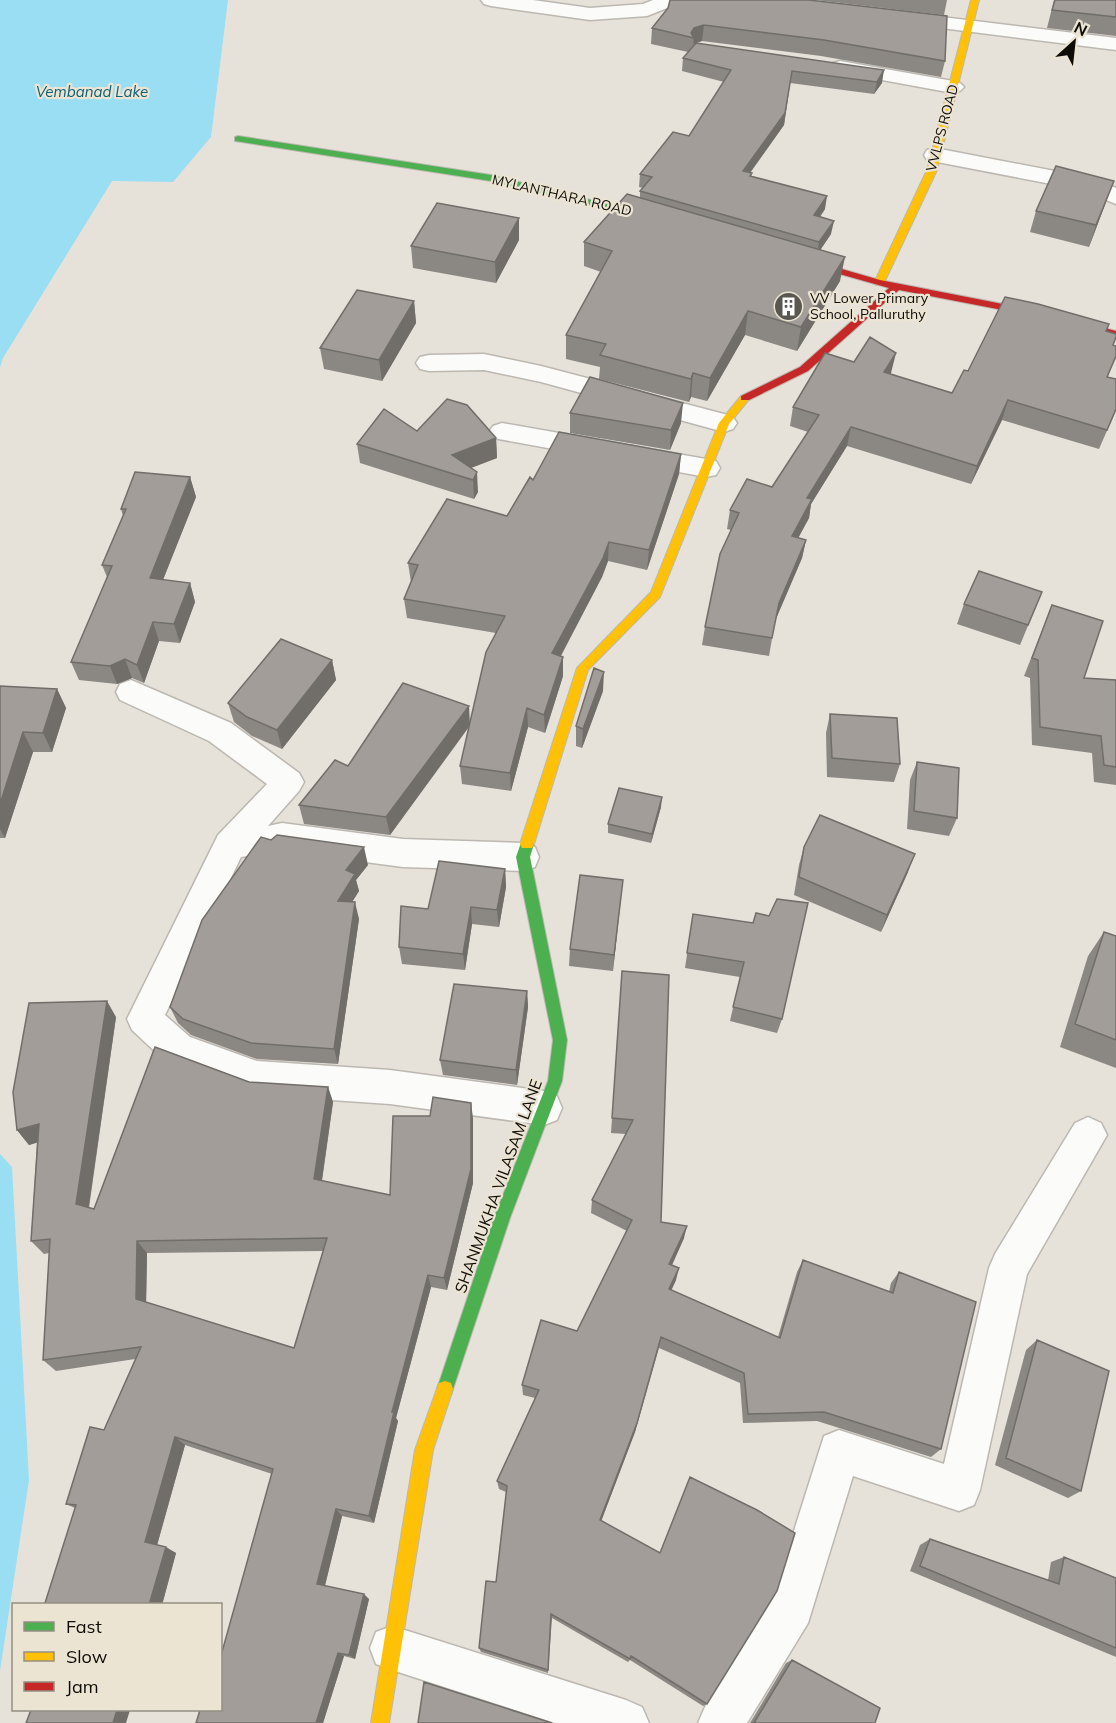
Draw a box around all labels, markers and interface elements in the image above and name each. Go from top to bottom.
north arrow [1044,12,1104,72]
text: N [1071,17,1091,40]
water label: Vembanad Lake [36,82,148,101]
street label: VVLPS ROAD [922,82,962,174]
street label: MYLANTHARA ROAD [490,170,634,220]
place label: VV Lower Primary School, Palluruthy [810,289,929,323]
building icon: VV Lower Primary School, Palluruthy [773,290,805,322]
street label: SHANMUKHA VILASAM LANE [450,1076,546,1296]
legend [12,1603,222,1711]
text: Fast [66,1615,102,1638]
text: Slow [66,1645,108,1668]
text: Jam [66,1675,99,1698]

